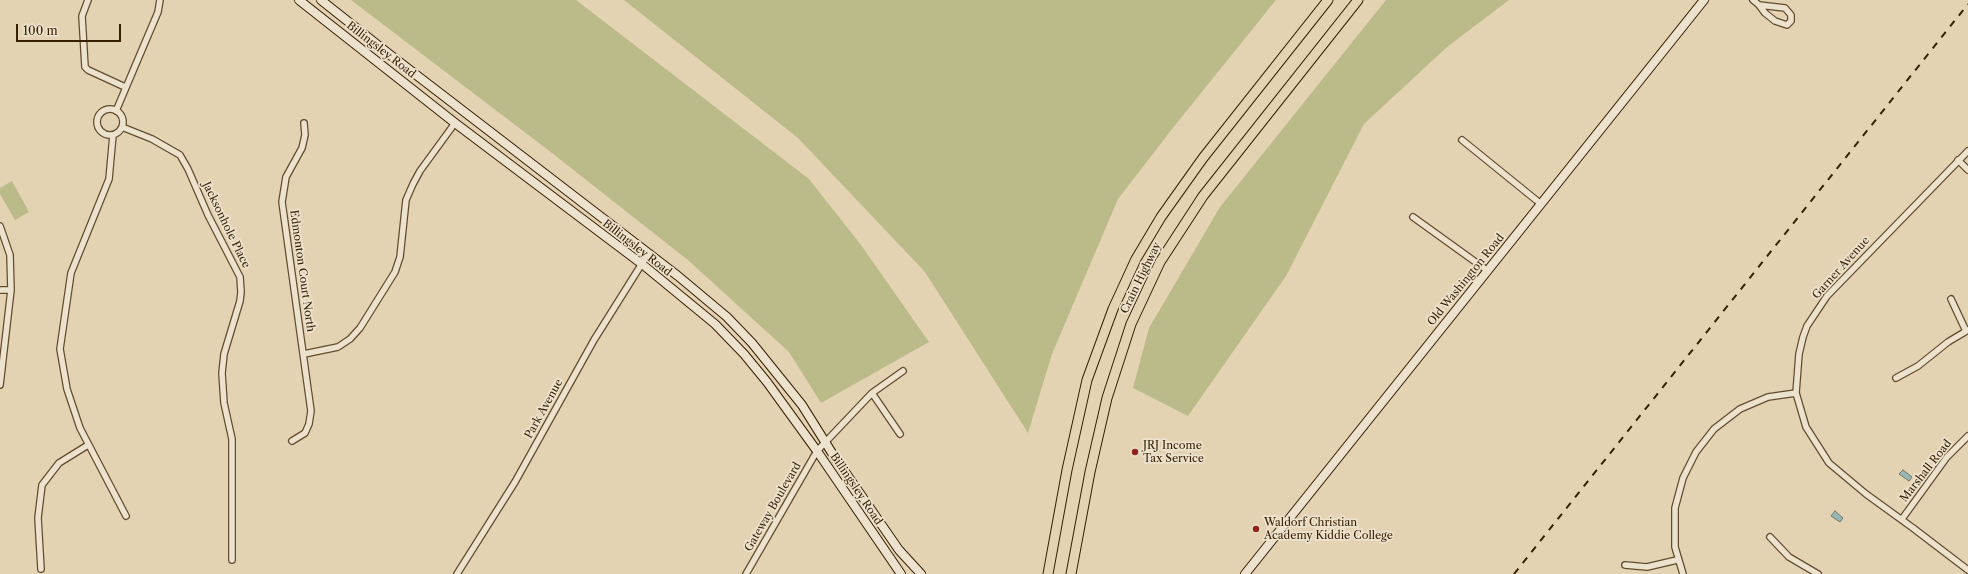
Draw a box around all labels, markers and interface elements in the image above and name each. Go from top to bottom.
scale bar [18,16,123,42]
street label: Billingsley Road [344,19,418,81]
text: 100 m [23,23,58,38]
street label: Jacksonhole Place [199,180,253,270]
street label: Edmonton Court North [287,209,317,333]
street label: Billingsley Road [600,217,674,279]
street label: Old Washington Road [1425,231,1507,329]
street label: Garner Avenue [1810,234,1872,302]
street label: Crain Highway [1118,240,1164,316]
street label: Park Avenue [522,377,566,441]
street label: Marshall Road [1898,437,1954,505]
place label: JRJ Income Tax Service [1143,439,1204,465]
marker: JRJ Income Tax Service [1130,447,1140,457]
street label: Billingsley Road [827,451,885,527]
street label: Gateway Boulevard [742,460,804,554]
place label: Waldorf Christian Academy Kiddie College [1264,516,1393,542]
marker: Waldorf Christian Academy Kiddie College [1251,524,1261,534]

